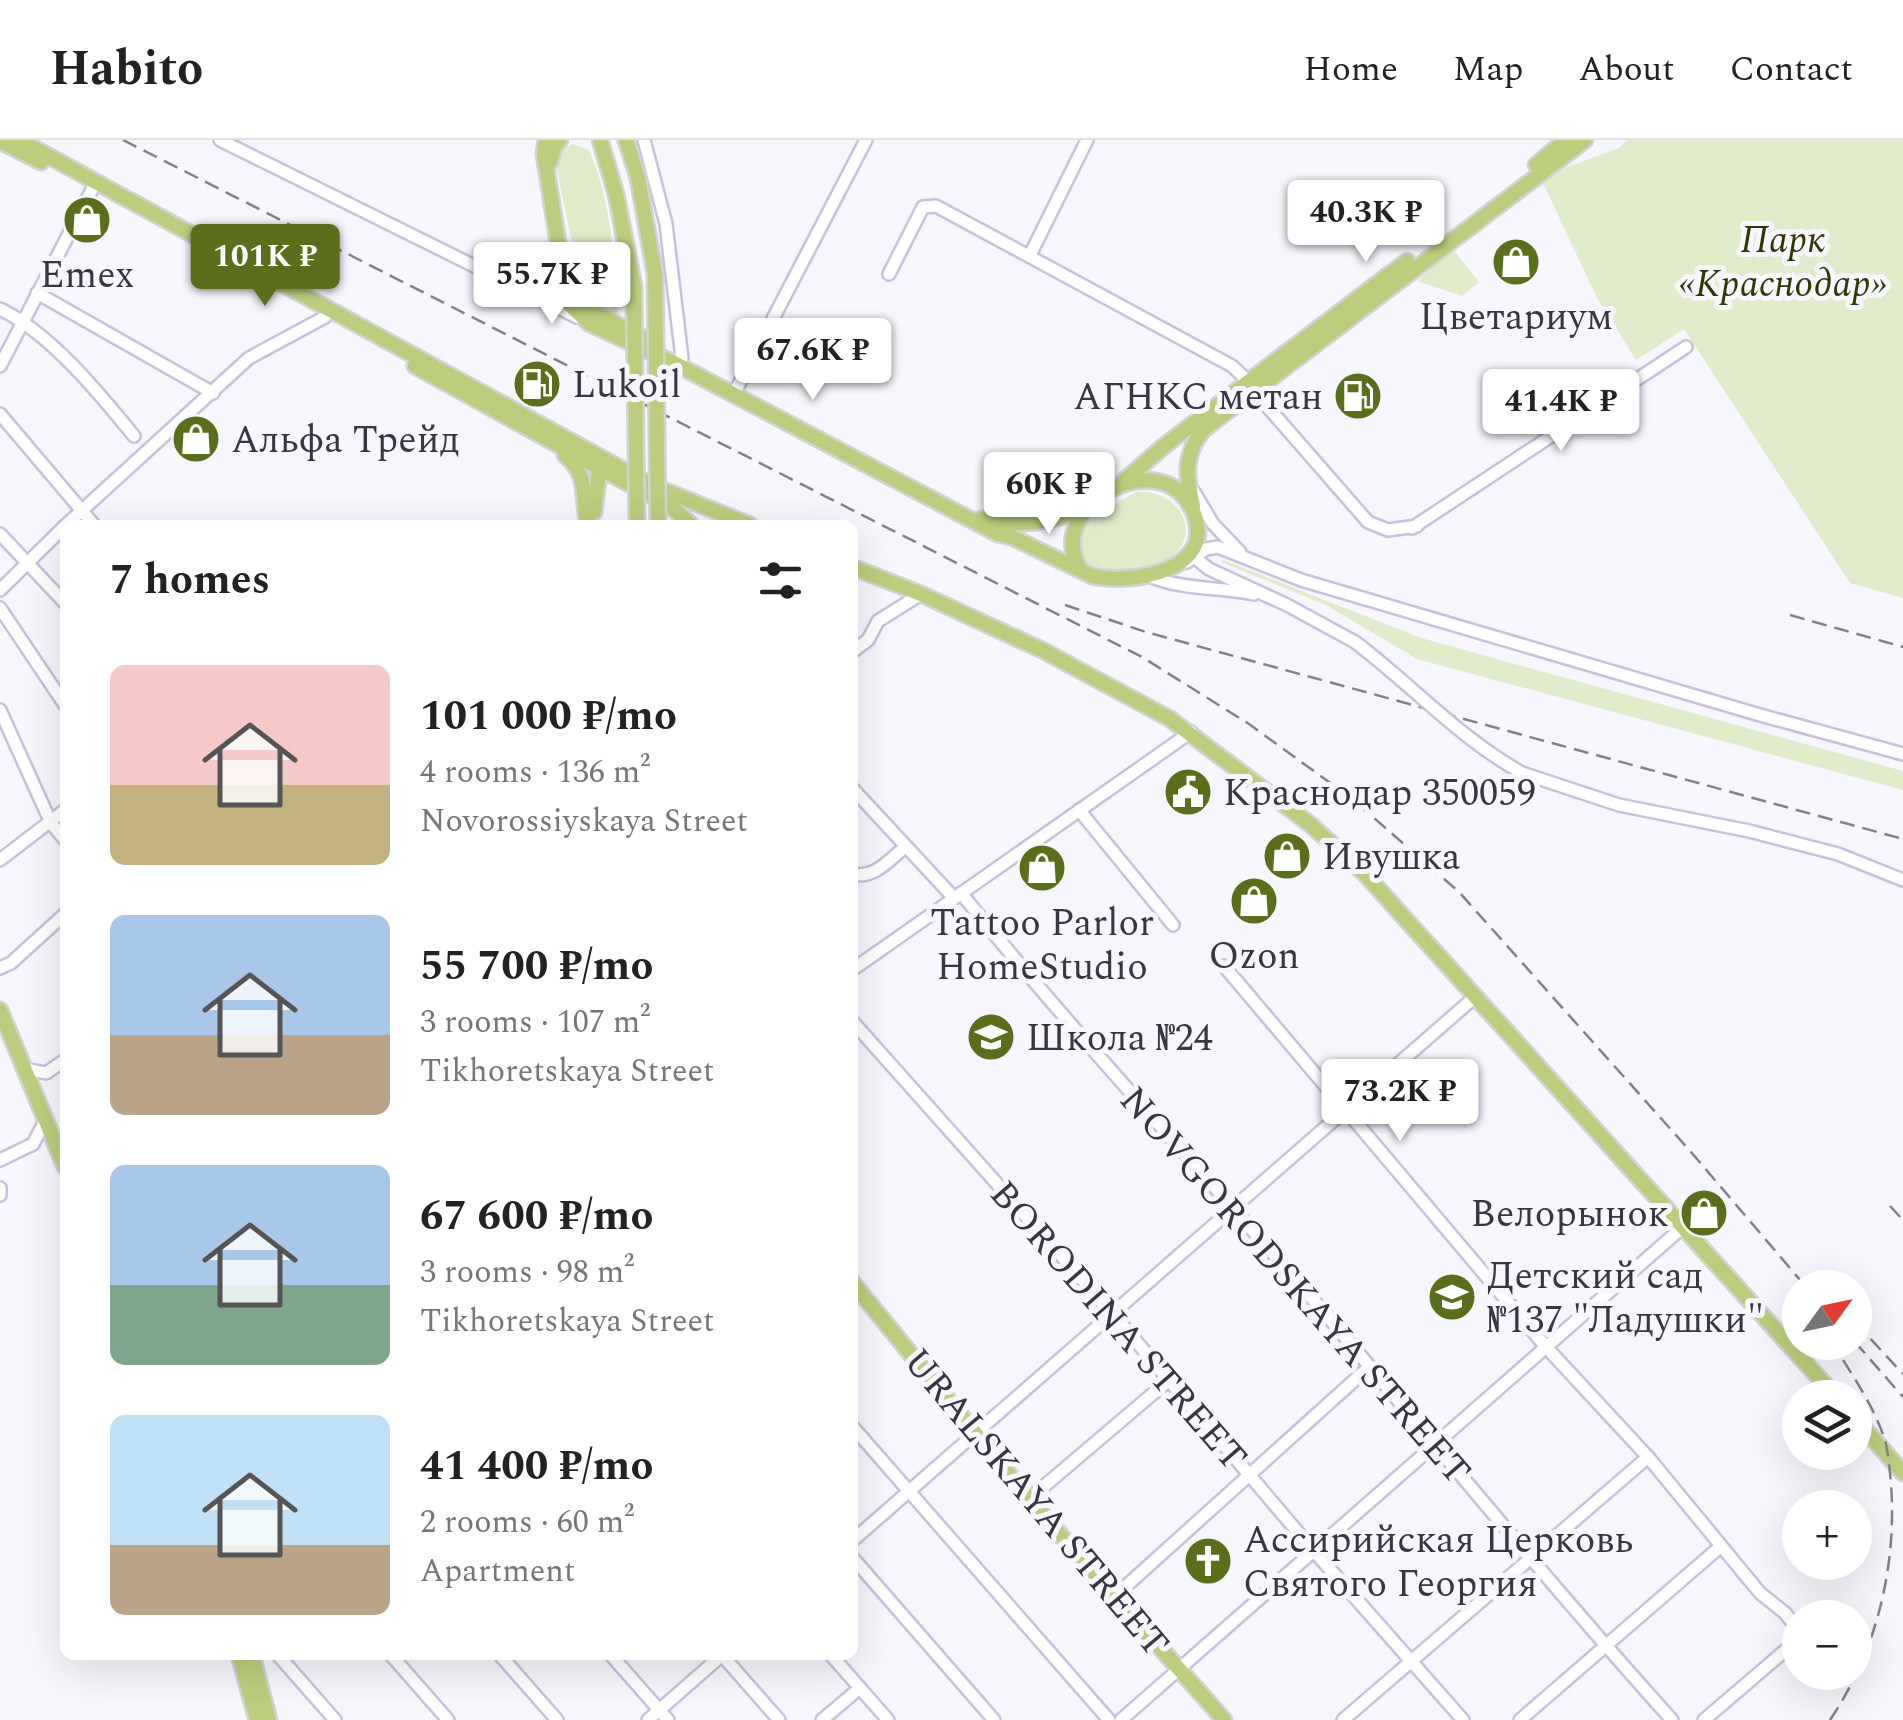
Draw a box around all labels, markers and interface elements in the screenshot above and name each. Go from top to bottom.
text: Habito [50,33,203,106]
text: Home [1304,43,1398,96]
text: Map [1453,43,1523,96]
text: About [1578,43,1675,96]
text: Contact [1730,43,1853,96]
pin: 40.3K ₽ [1274,180,1458,265]
text: 40.3K ₽ [1309,188,1423,237]
shop icon: Emex [61,194,113,246]
park label: Парк «Краснодар» [1679,212,1887,314]
pin: 101K ₽ [184,224,346,309]
text: 101K ₽ [213,232,317,281]
shop icon: Цветариум [1490,236,1542,288]
pin: 55.7K ₽ [460,242,644,327]
place label: Emex [40,247,134,305]
text: 55.7K ₽ [495,250,609,299]
place label: Цветариум [1419,289,1613,347]
pin: 67.6K ₽ [721,318,905,403]
text: 67.6K ₽ [756,326,870,375]
place label: Lukoil [572,357,681,415]
fuel station icon: Lukoil [511,358,563,410]
place label: АГНКС метан [1073,369,1323,427]
pin: 41.4K ₽ [1469,369,1653,454]
fuel station icon: АГНКС метан [1332,370,1384,422]
text: 41.4K ₽ [1504,377,1618,426]
place label: Альфа Трейд [231,412,460,470]
shop icon: Альфа Трейд [170,413,222,465]
pin: 60K ₽ [979,452,1119,537]
text: 60K ₽ [1006,460,1092,509]
text: 7 homes [110,549,270,612]
icon: filters [753,553,808,608]
text: 101 000 ₽/mo [420,685,677,748]
icon: home [190,705,310,825]
text: 4 rooms · 136 m² [420,748,650,797]
place label: Краснодар 350059 [1223,765,1536,823]
public building icon: Краснодар 350059 [1162,766,1214,818]
text: Novorossiyskaya Street [420,797,748,846]
place label: Ивушка [1322,829,1461,887]
shop icon: Ивушка [1261,830,1313,882]
shop icon: Tattoo Parlor HomeStudio [1016,842,1068,894]
shop icon: Ozon [1228,875,1280,927]
place label: Tattoo Parlor HomeStudio [930,895,1154,997]
place label: Ozon [1208,928,1300,986]
text: 55 700 ₽/mo [420,935,653,998]
icon: home [190,955,310,1075]
text: 3 rooms · 107 m² [420,998,650,1047]
place label: Школа №24 [1026,1010,1213,1068]
school or university icon: Школа №24 [965,1011,1017,1063]
text: Tikhoretskaya Street [420,1047,714,1096]
pin: 73.2K ₽ [1308,1059,1492,1144]
text: 73.2K ₽ [1343,1067,1457,1116]
street label: NOVGORODSKAYA STREET [1105,1074,1484,1499]
street label: BORODINA STREET [975,1168,1260,1485]
text: 67 600 ₽/mo [420,1185,653,1248]
place label: Велорынок [1471,1186,1669,1244]
shop icon: Велорынок [1678,1187,1730,1239]
icon: home [190,1205,310,1325]
text: 3 rooms · 98 m² [420,1248,634,1297]
place label: Детский сад №137 "Ладушки" [1487,1248,1764,1350]
north arrow [1782,1270,1872,1360]
map controls [1782,1270,1872,1690]
school or university icon: Детский сад №137 "Ладушки" [1426,1271,1478,1323]
text: Tikhoretskaya Street [420,1297,714,1346]
street label: URALSKAYA STREET [888,1336,1183,1671]
button: layers [1782,1380,1872,1470]
text: 41 400 ₽/mo [420,1435,653,1498]
icon: home [190,1455,310,1575]
button: + [1782,1490,1872,1580]
text: 2 rooms · 60 m² [420,1498,634,1547]
place label: Ассирийская Церковь Святого Георгия [1243,1512,1633,1614]
church icon: Ассирийская Церковь Святого Георгия [1182,1535,1234,1587]
text: Apartment [420,1547,575,1596]
button: − [1782,1600,1872,1690]

